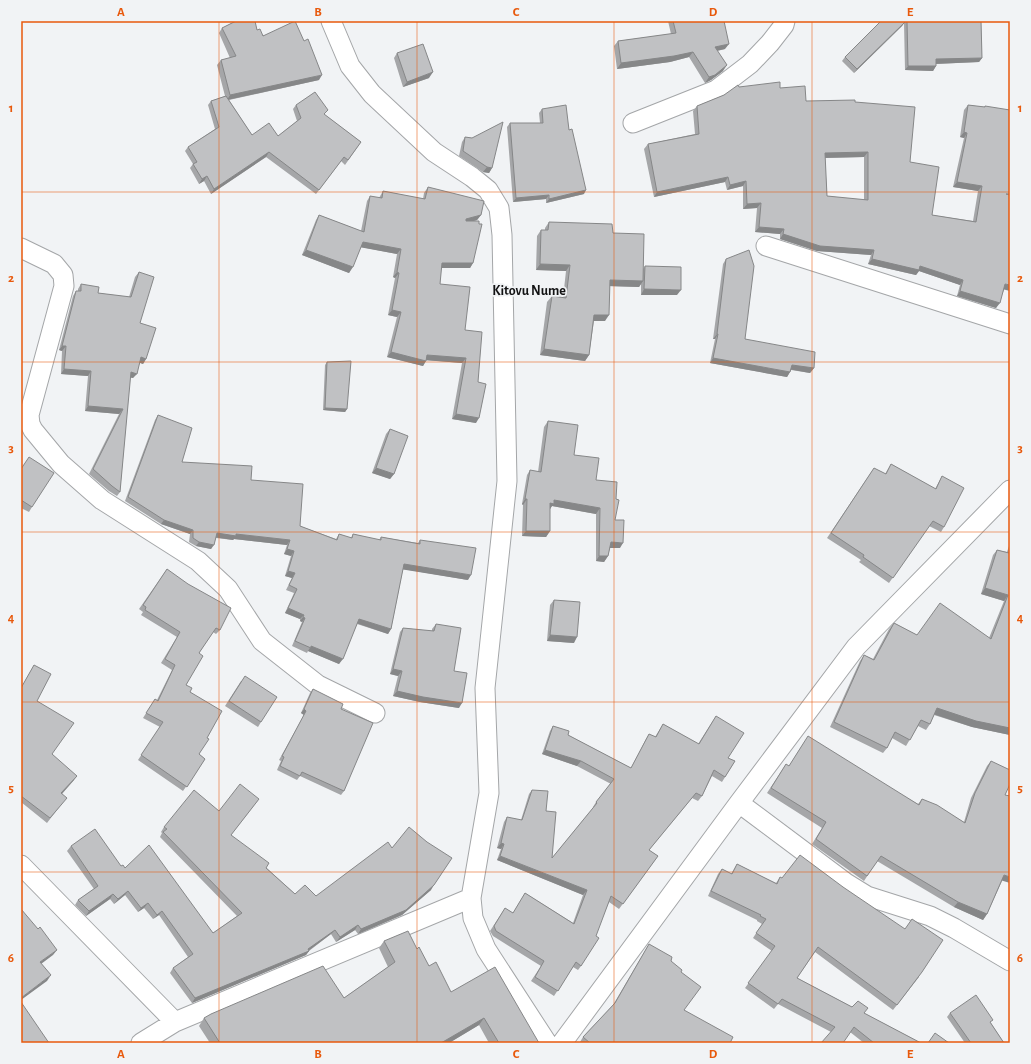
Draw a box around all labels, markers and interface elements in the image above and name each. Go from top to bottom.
text: A [117,6,125,19]
text: B [314,6,322,19]
text: C [513,6,520,19]
text: D [709,6,718,19]
text: E [907,6,914,19]
text: 1 [9,102,13,115]
text: 1 [1018,102,1022,115]
text: 2 [8,272,14,285]
text: 2 [1017,272,1023,285]
district label: Kitovu Nume [492,284,566,298]
text: 3 [8,442,14,455]
text: 3 [1017,442,1023,455]
text: 4 [8,612,15,625]
text: 4 [1017,612,1024,625]
text: 5 [8,782,14,795]
text: 5 [1017,782,1023,795]
text: 6 [8,952,14,965]
text: 6 [1017,952,1023,965]
text: A [117,1048,125,1061]
text: B [314,1048,322,1061]
text: C [513,1048,520,1061]
text: D [709,1048,718,1061]
text: E [907,1048,914,1061]

